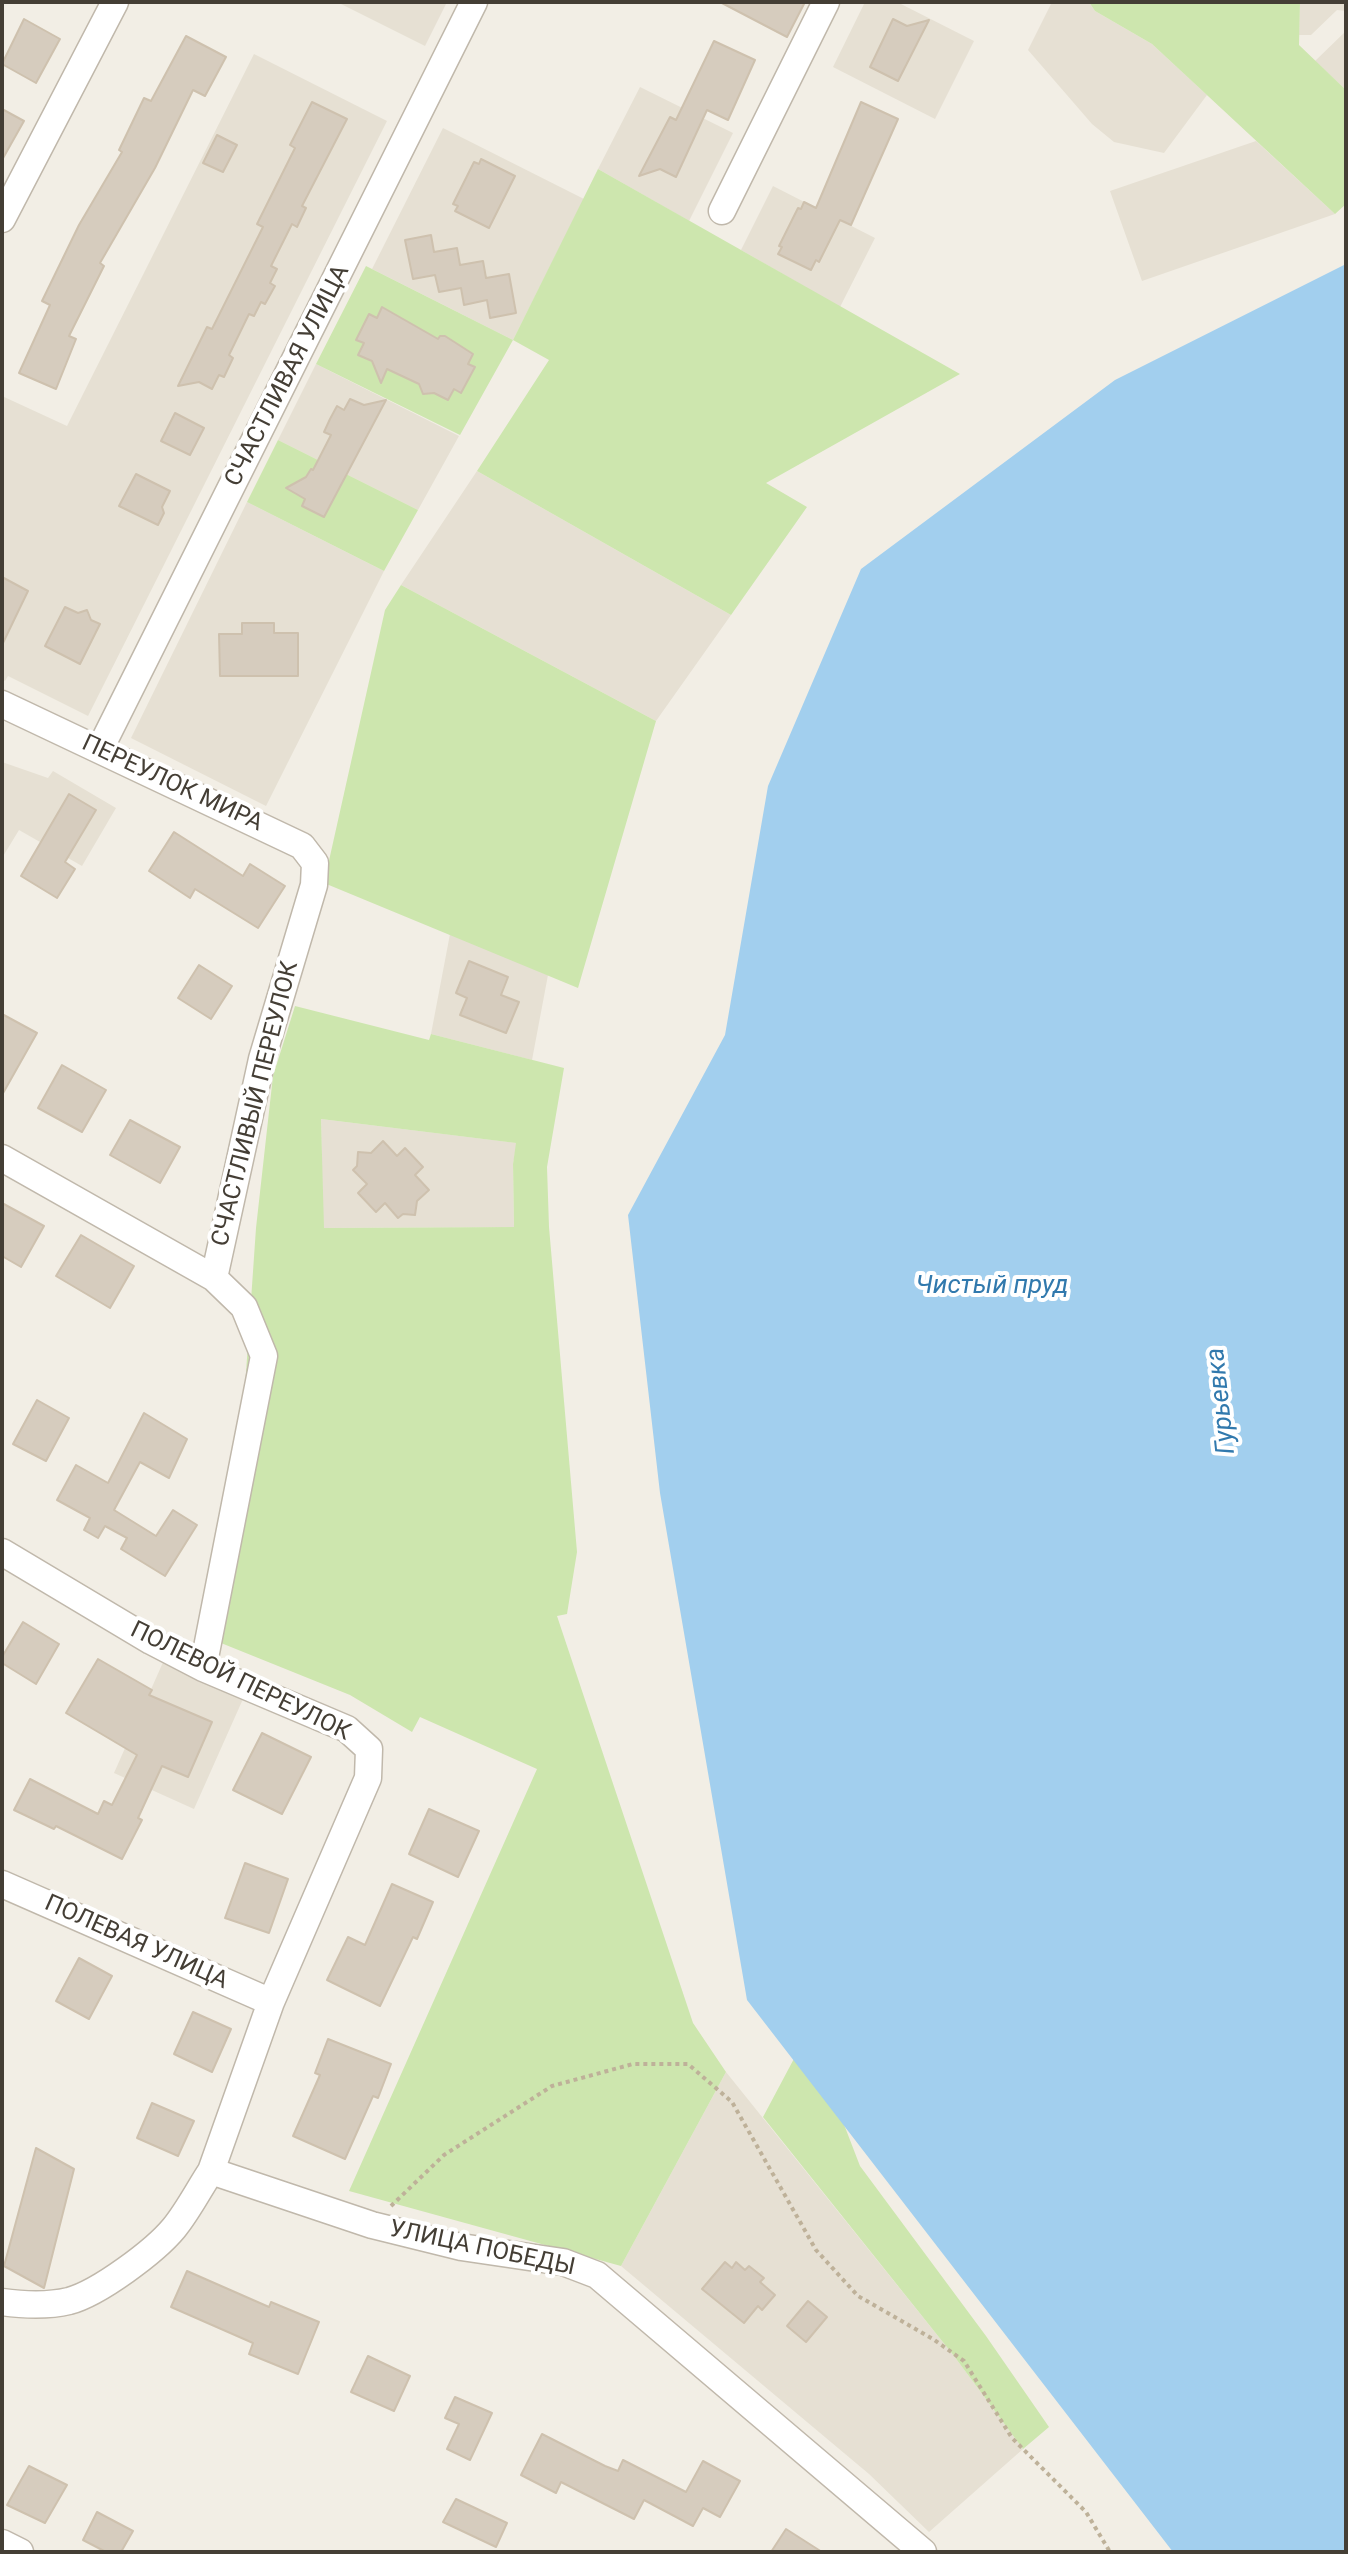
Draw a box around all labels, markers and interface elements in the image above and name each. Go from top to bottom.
street label: СЧАСТЛИВАЯ УЛИЦА [220,260,356,492]
street label: ПЕРЕУЛОК МИРА [77,730,267,838]
street label: СЧАСТЛИВЫЙ ПЕРЕУЛОК [207,959,305,1249]
water label: Чистый пруд [916,1270,1068,1302]
water label: Гурьевка [1201,1346,1243,1456]
street label: ПОЛЕВОЙ ПЕРЕУЛОК [125,1616,355,1748]
street label: ПОЛЕВАЯ УЛИЦА [40,1890,232,1996]
street label: УЛИЦА ПОБЕДЫ [386,2215,578,2283]

